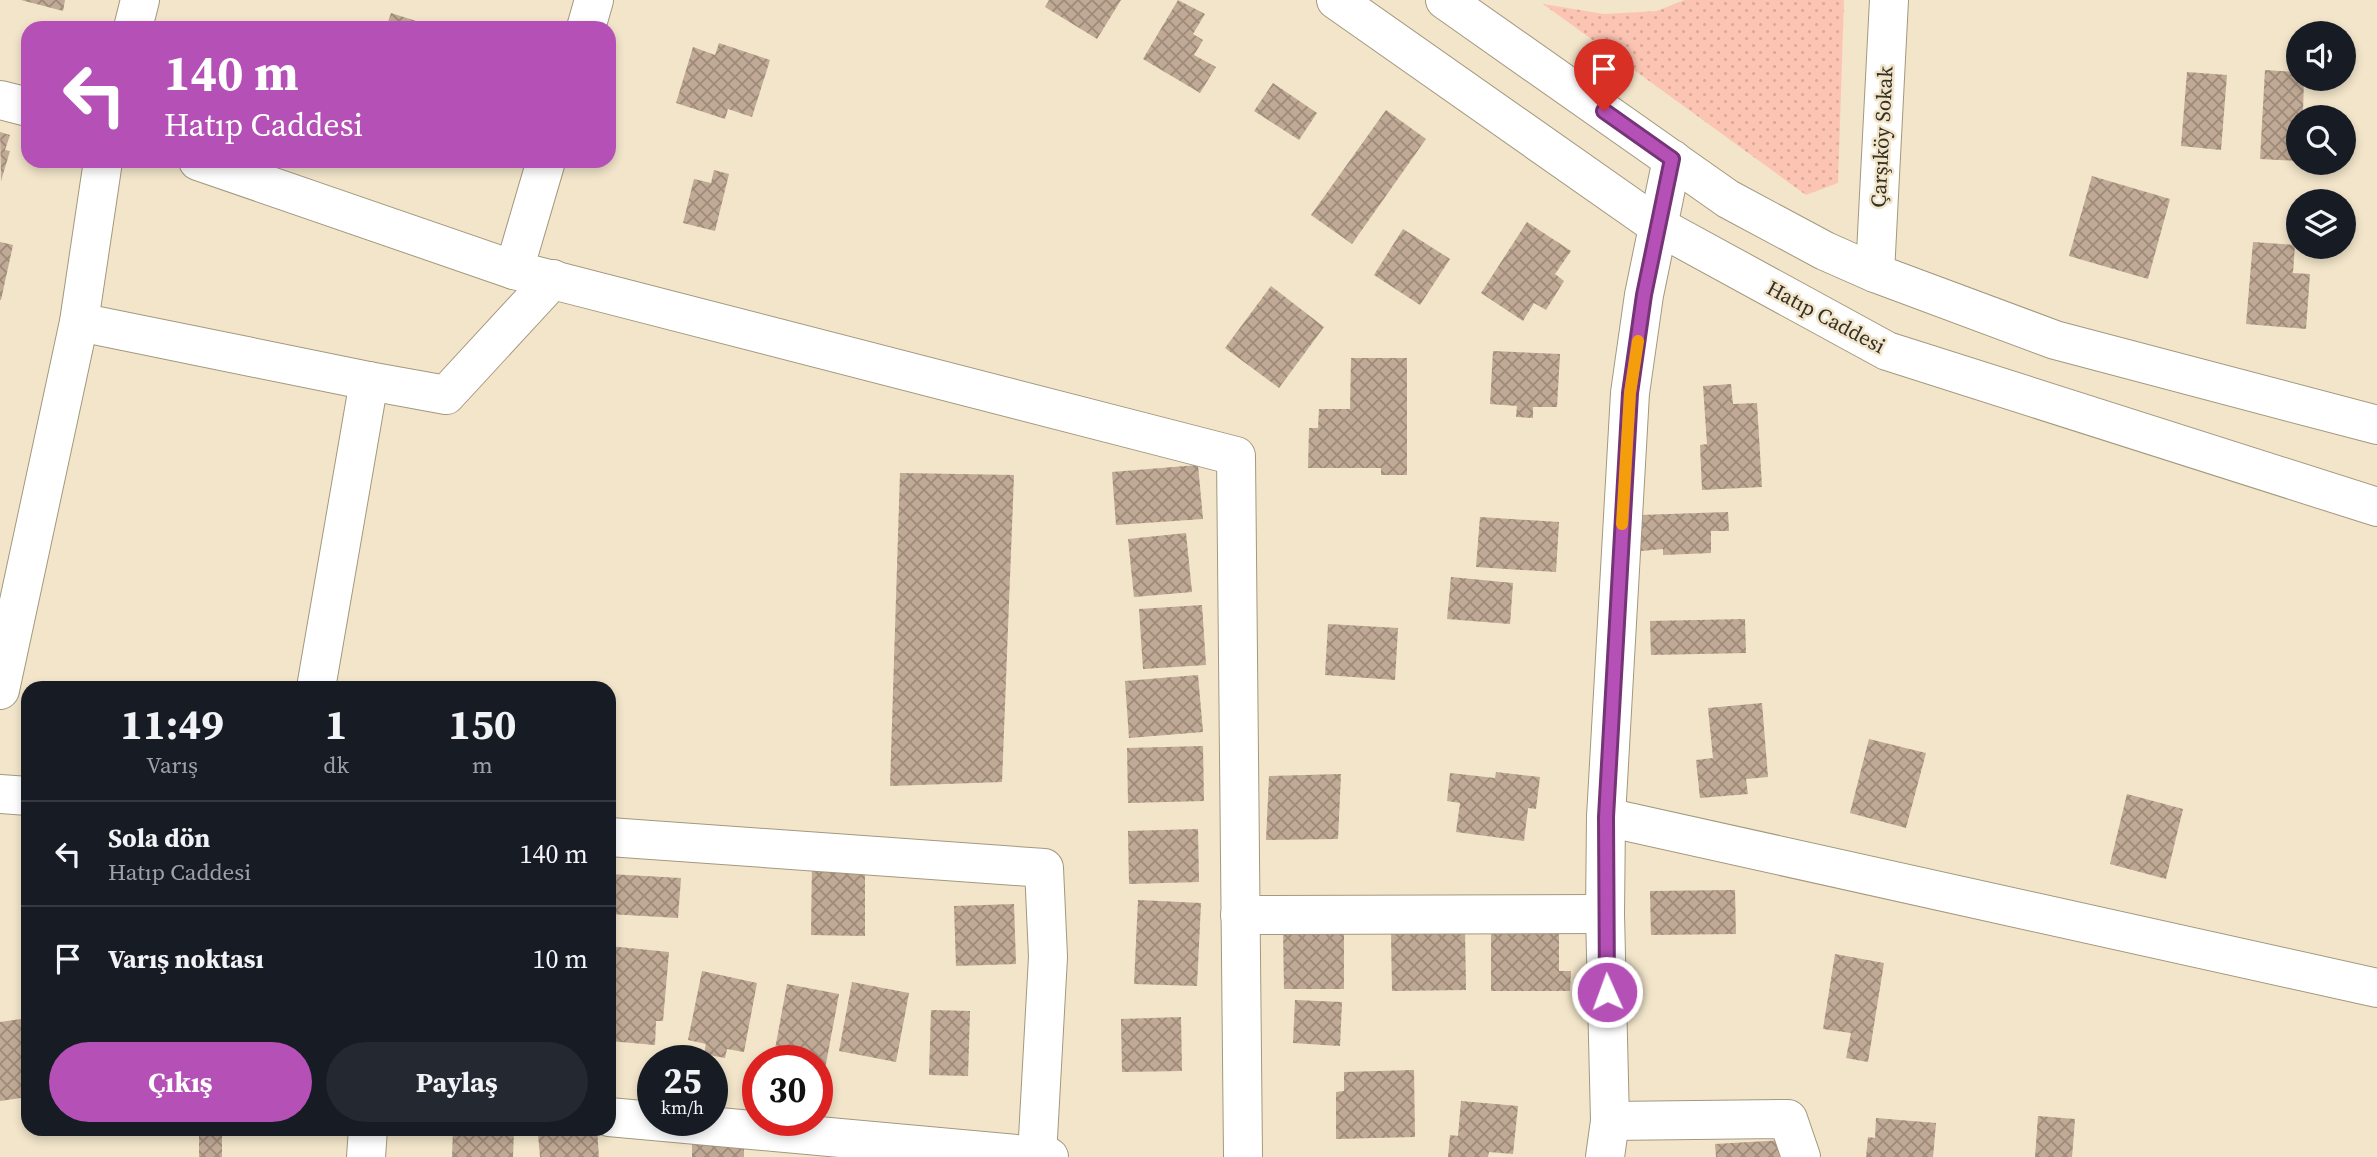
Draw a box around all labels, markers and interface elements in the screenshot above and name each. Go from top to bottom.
map controls [2286,21,2356,259]
button: sound [2286,21,2356,91]
text: 140 m [164,39,299,106]
pin [1574,39,1634,111]
icon: left [49,49,140,140]
icon: arrive [1585,50,1623,88]
street label: Çarşıköy Sokak [1863,65,1900,208]
text: Hatıp Caddesi [164,103,363,147]
button: search [2286,105,2356,175]
button: layers [2286,189,2356,259]
street label: Hatıp Caddesi [1762,273,1891,360]
text: 11:49 [120,695,224,753]
text: 1 [325,695,348,753]
text: 150 [448,695,517,753]
text: Varış [146,749,198,781]
text: dk [323,749,349,781]
text: m [472,749,493,781]
text: Sola dön [108,820,210,856]
icon: left [49,835,87,873]
text: 140 m [520,836,588,872]
text: Hatıp Caddesi [108,856,251,888]
icon: arrive [49,940,87,978]
text: Varış noktası [108,941,264,977]
text: 10 m [533,941,588,977]
position arrow [1570,955,1644,1029]
button: Çıkış [49,1042,312,1122]
button: Paylaş [326,1042,588,1122]
speed limit sign: 30 [742,1045,833,1136]
text: 25 [664,1057,701,1105]
text: km/h [661,1095,704,1120]

